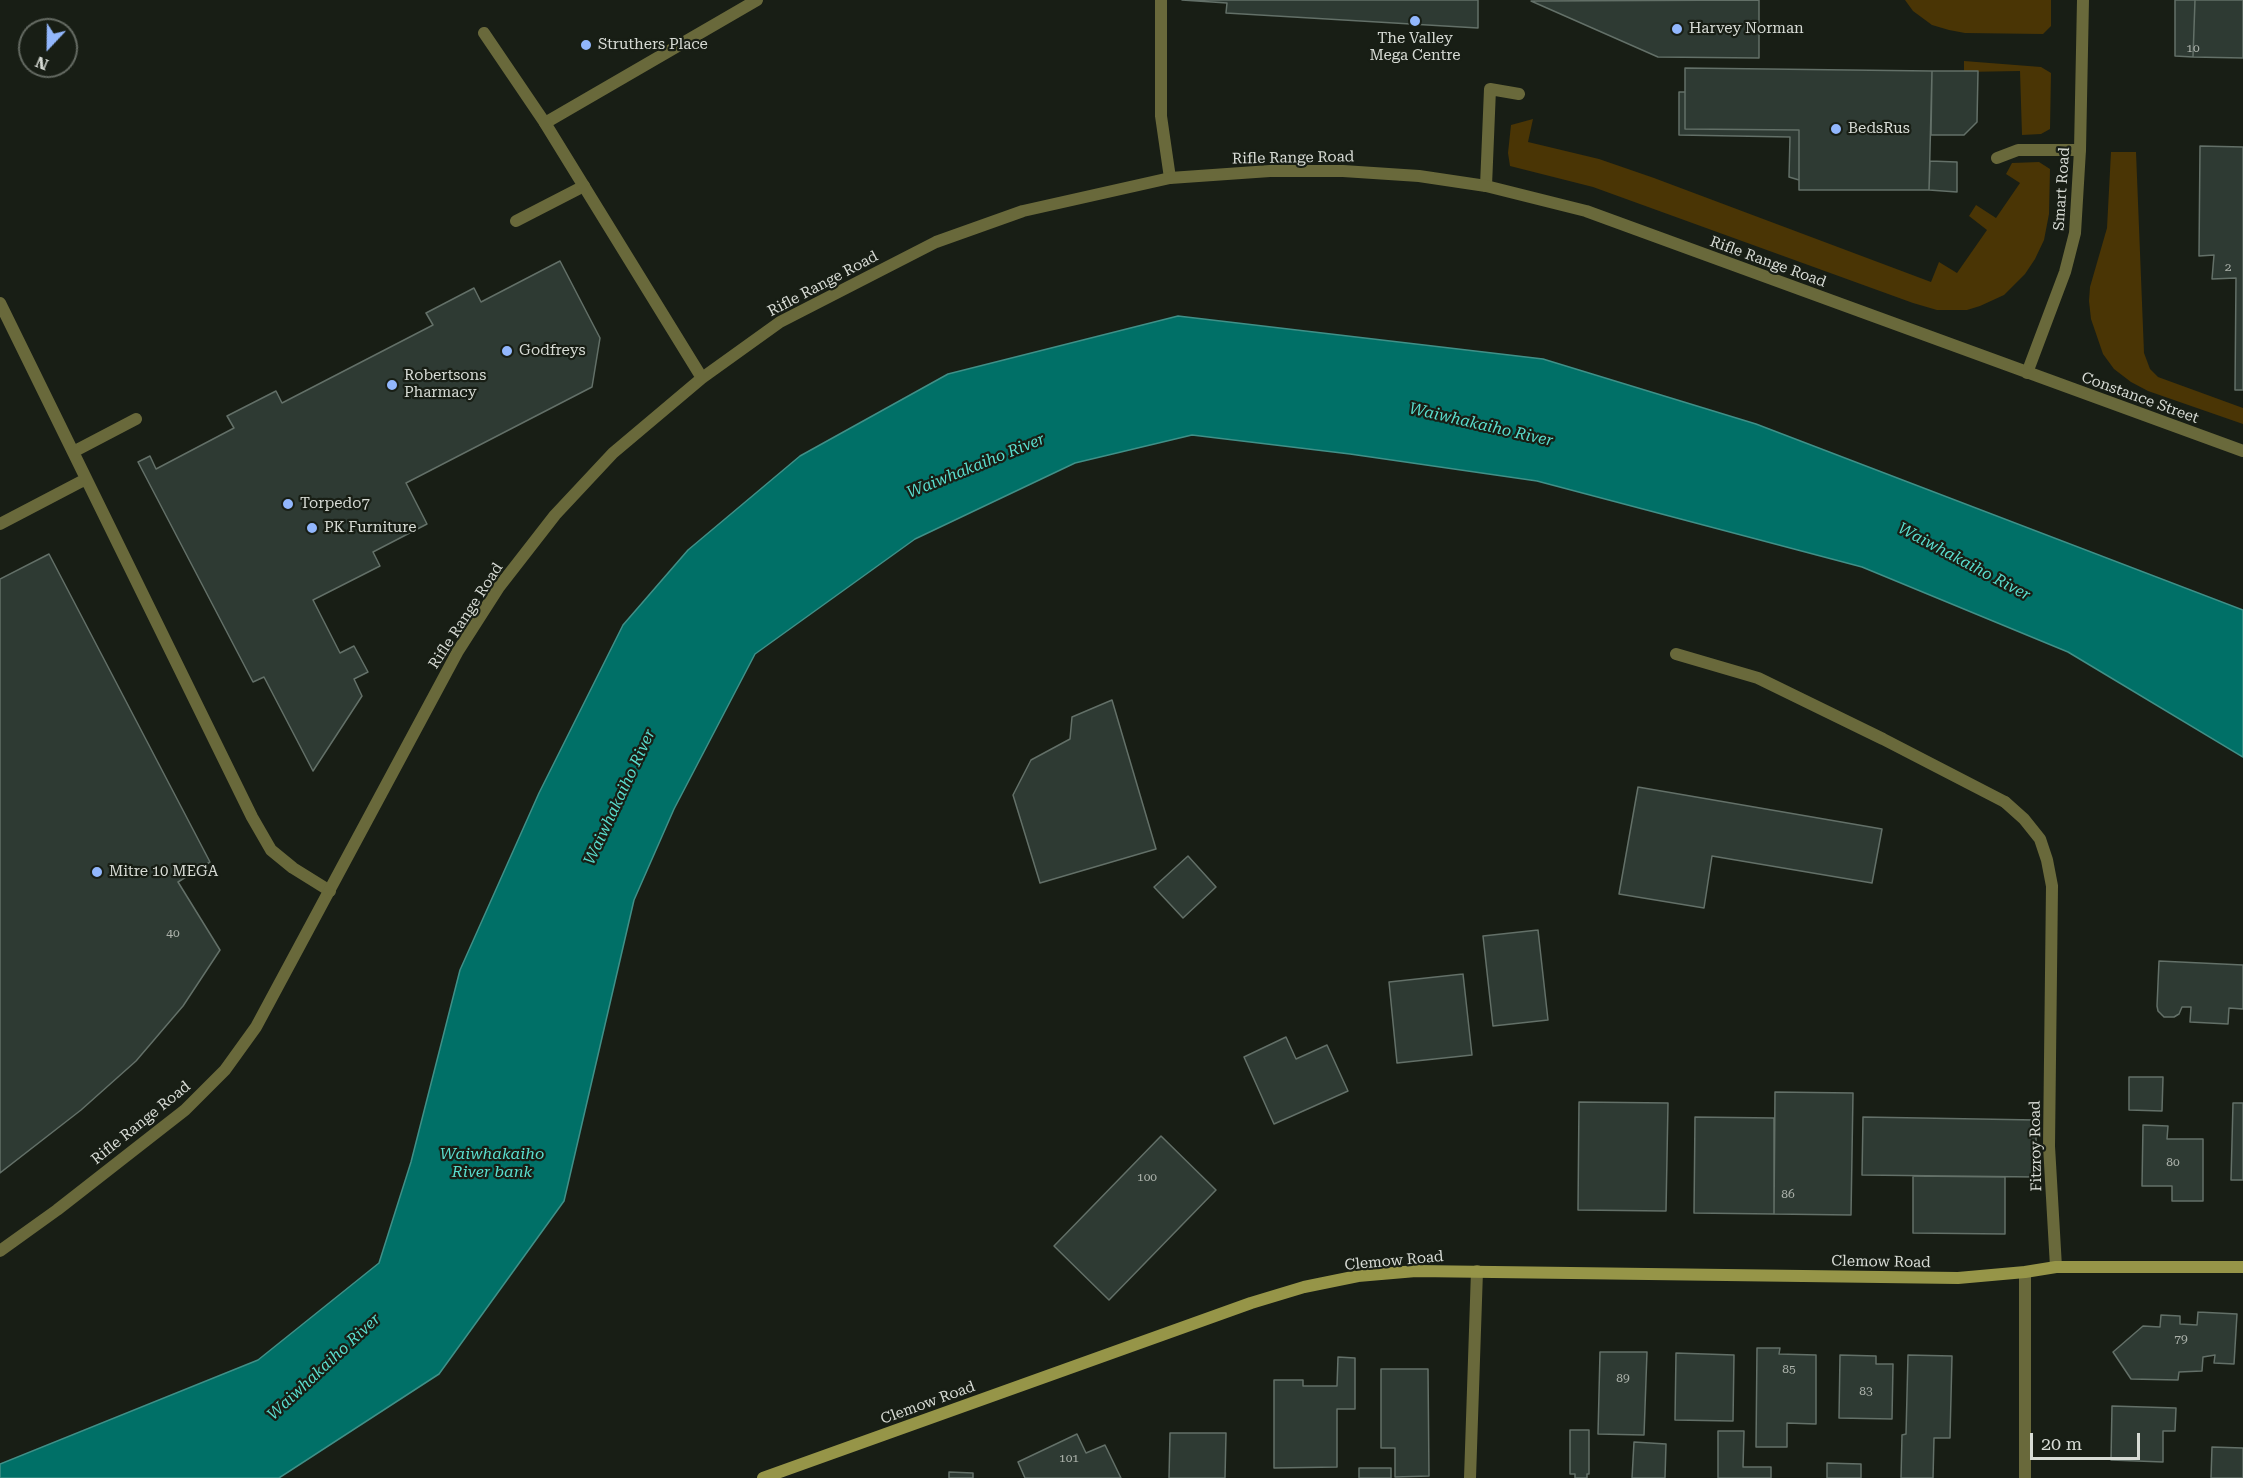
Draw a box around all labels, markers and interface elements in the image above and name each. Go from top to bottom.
marker: The Valley Mega Centre [1408,14,1422,28]
north arrow [18,18,78,78]
place label: Harvey Norman [1689,20,1804,38]
marker: Harvey Norman [1670,22,1684,36]
place label: The Valley Mega Centre [1369,30,1461,65]
place label: Struthers Place [598,36,708,54]
marker: Struthers Place [579,38,593,52]
house number: 10 [2186,41,2200,55]
text: N [33,52,51,74]
place label: BedsRus [1848,120,1910,138]
marker: BedsRus [1829,122,1843,136]
street label: Smart Road [2050,147,2074,231]
street label: Rifle Range Road [1232,148,1354,168]
street label: Rifle Range Road [1707,233,1829,291]
street label: Rifle Range Road [765,247,881,321]
house number: 2 [2225,260,2231,274]
place label: Godfreys [519,342,586,360]
marker: Godfreys [500,344,514,358]
place label: Robertsons Pharmacy [404,367,486,402]
street label: Constance Street [2079,368,2201,428]
marker: Robertsons Pharmacy [385,378,399,392]
water label: Waiwhakaiho River [1407,399,1555,451]
water label: Waiwhakaiho River [904,429,1048,503]
place label: Torpedo7 [300,495,370,513]
marker: Torpedo7 [281,497,295,511]
place label: PK Furniture [324,519,416,537]
water label: Waiwhakaiho River [1894,519,2034,605]
marker: PK Furniture [305,521,319,535]
street label: Rifle Range Road [425,560,507,672]
water label: Waiwhakaiho River [580,726,660,868]
place label: Mitre 10 MEGA [109,863,218,881]
marker: Mitre 10 MEGA [90,865,104,879]
house number: 40 [166,926,180,940]
street label: Rifle Range Road [88,1077,194,1169]
street label: Fitzroy Road [2026,1100,2046,1192]
water label: Waiwhakaiho River bank [440,1144,544,1182]
house number: 80 [2166,1155,2180,1169]
house number: 100 [1137,1170,1157,1184]
house number: 86 [1781,1187,1795,1201]
street label: Clemow Road [1344,1248,1444,1274]
street label: Clemow Road [1831,1252,1931,1272]
water label: Waiwhakaiho River [264,1310,384,1424]
house number: 79 [2174,1332,2188,1346]
house number: 85 [1782,1362,1796,1376]
house number: 89 [1616,1371,1630,1385]
street label: Clemow Road [878,1378,978,1428]
house number: 83 [1859,1384,1873,1398]
scale bar [2033,1421,2142,1459]
text: 20 m [2041,1433,2082,1454]
house number: 101 [1059,1451,1079,1465]

